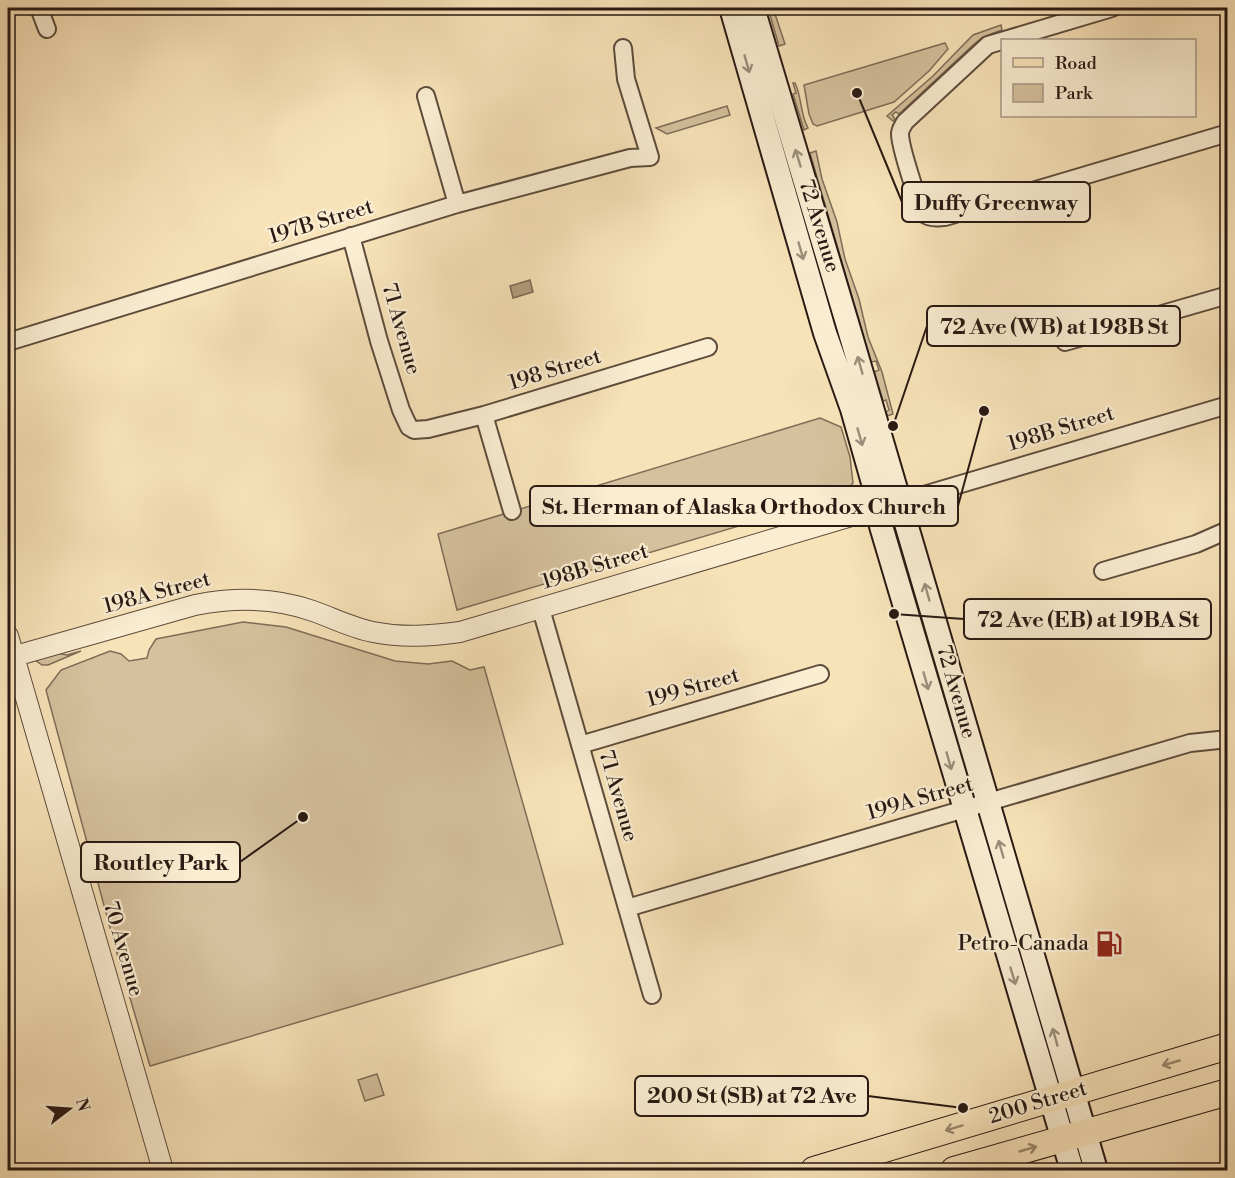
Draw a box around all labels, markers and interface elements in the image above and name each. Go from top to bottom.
legend [1001,39,1196,117]
text: Road [1055,52,1098,75]
one-way arrow [742,54,753,73]
text: Park [1055,82,1094,105]
one-way arrow [792,149,803,168]
street label: 72 Avenue [793,176,845,276]
callout: Duffy Greenway [902,182,1090,222]
text: Duffy Greenway [914,190,1079,217]
street label: 197B Street [266,194,377,250]
one-way arrow [796,241,808,260]
street label: 71 Avenue [376,280,426,378]
callout: 72 Ave (WB) at 198B St [927,306,1180,346]
text: 72 Ave (WB) at 198B St [940,314,1168,341]
street label: 198 Street [506,343,605,396]
one-way arrow [854,356,865,375]
street label: 198B Street [1005,400,1118,458]
one-way arrow [855,427,866,446]
callout: St. Herman of Alaska Orthodox Church [530,486,958,526]
text: St. Herman of Alaska Orthodox Church [542,494,946,521]
street label: 198B Street [539,538,652,596]
street label: 198A Street [101,566,214,620]
one-way arrow [921,583,932,602]
callout: 72 Ave (EB) at 19BA St [964,599,1211,639]
text: 72 Ave (EB) at 19BA St [977,607,1200,634]
street label: 72 Avenue [930,642,982,742]
street label: 199 Street [644,662,743,714]
one-way arrow [921,671,932,690]
street label: 71 Avenue [593,747,643,845]
one-way arrow [944,751,955,770]
street label: 199A Street [864,771,977,827]
one-way arrow [995,840,1006,859]
callout: Routley Park [81,842,240,882]
text: Routley Park [93,850,229,877]
street label: 70 Avenue [97,899,149,999]
fuel station icon: Petro-Canada [1094,929,1124,959]
place label: Petro-Canada [958,931,1089,957]
one-way arrow [1008,966,1019,985]
one-way arrow [1049,1028,1061,1047]
one-way arrow [1162,1058,1181,1069]
callout: 200 St (SB) at 72 Ave [635,1076,868,1116]
street label: 200 Street [986,1076,1091,1130]
north arrow [39,1079,99,1139]
text: 200 St (SB) at 72 Ave [647,1083,857,1110]
text: N [71,1096,94,1114]
one-way arrow [945,1123,964,1134]
one-way arrow [1018,1143,1037,1154]

